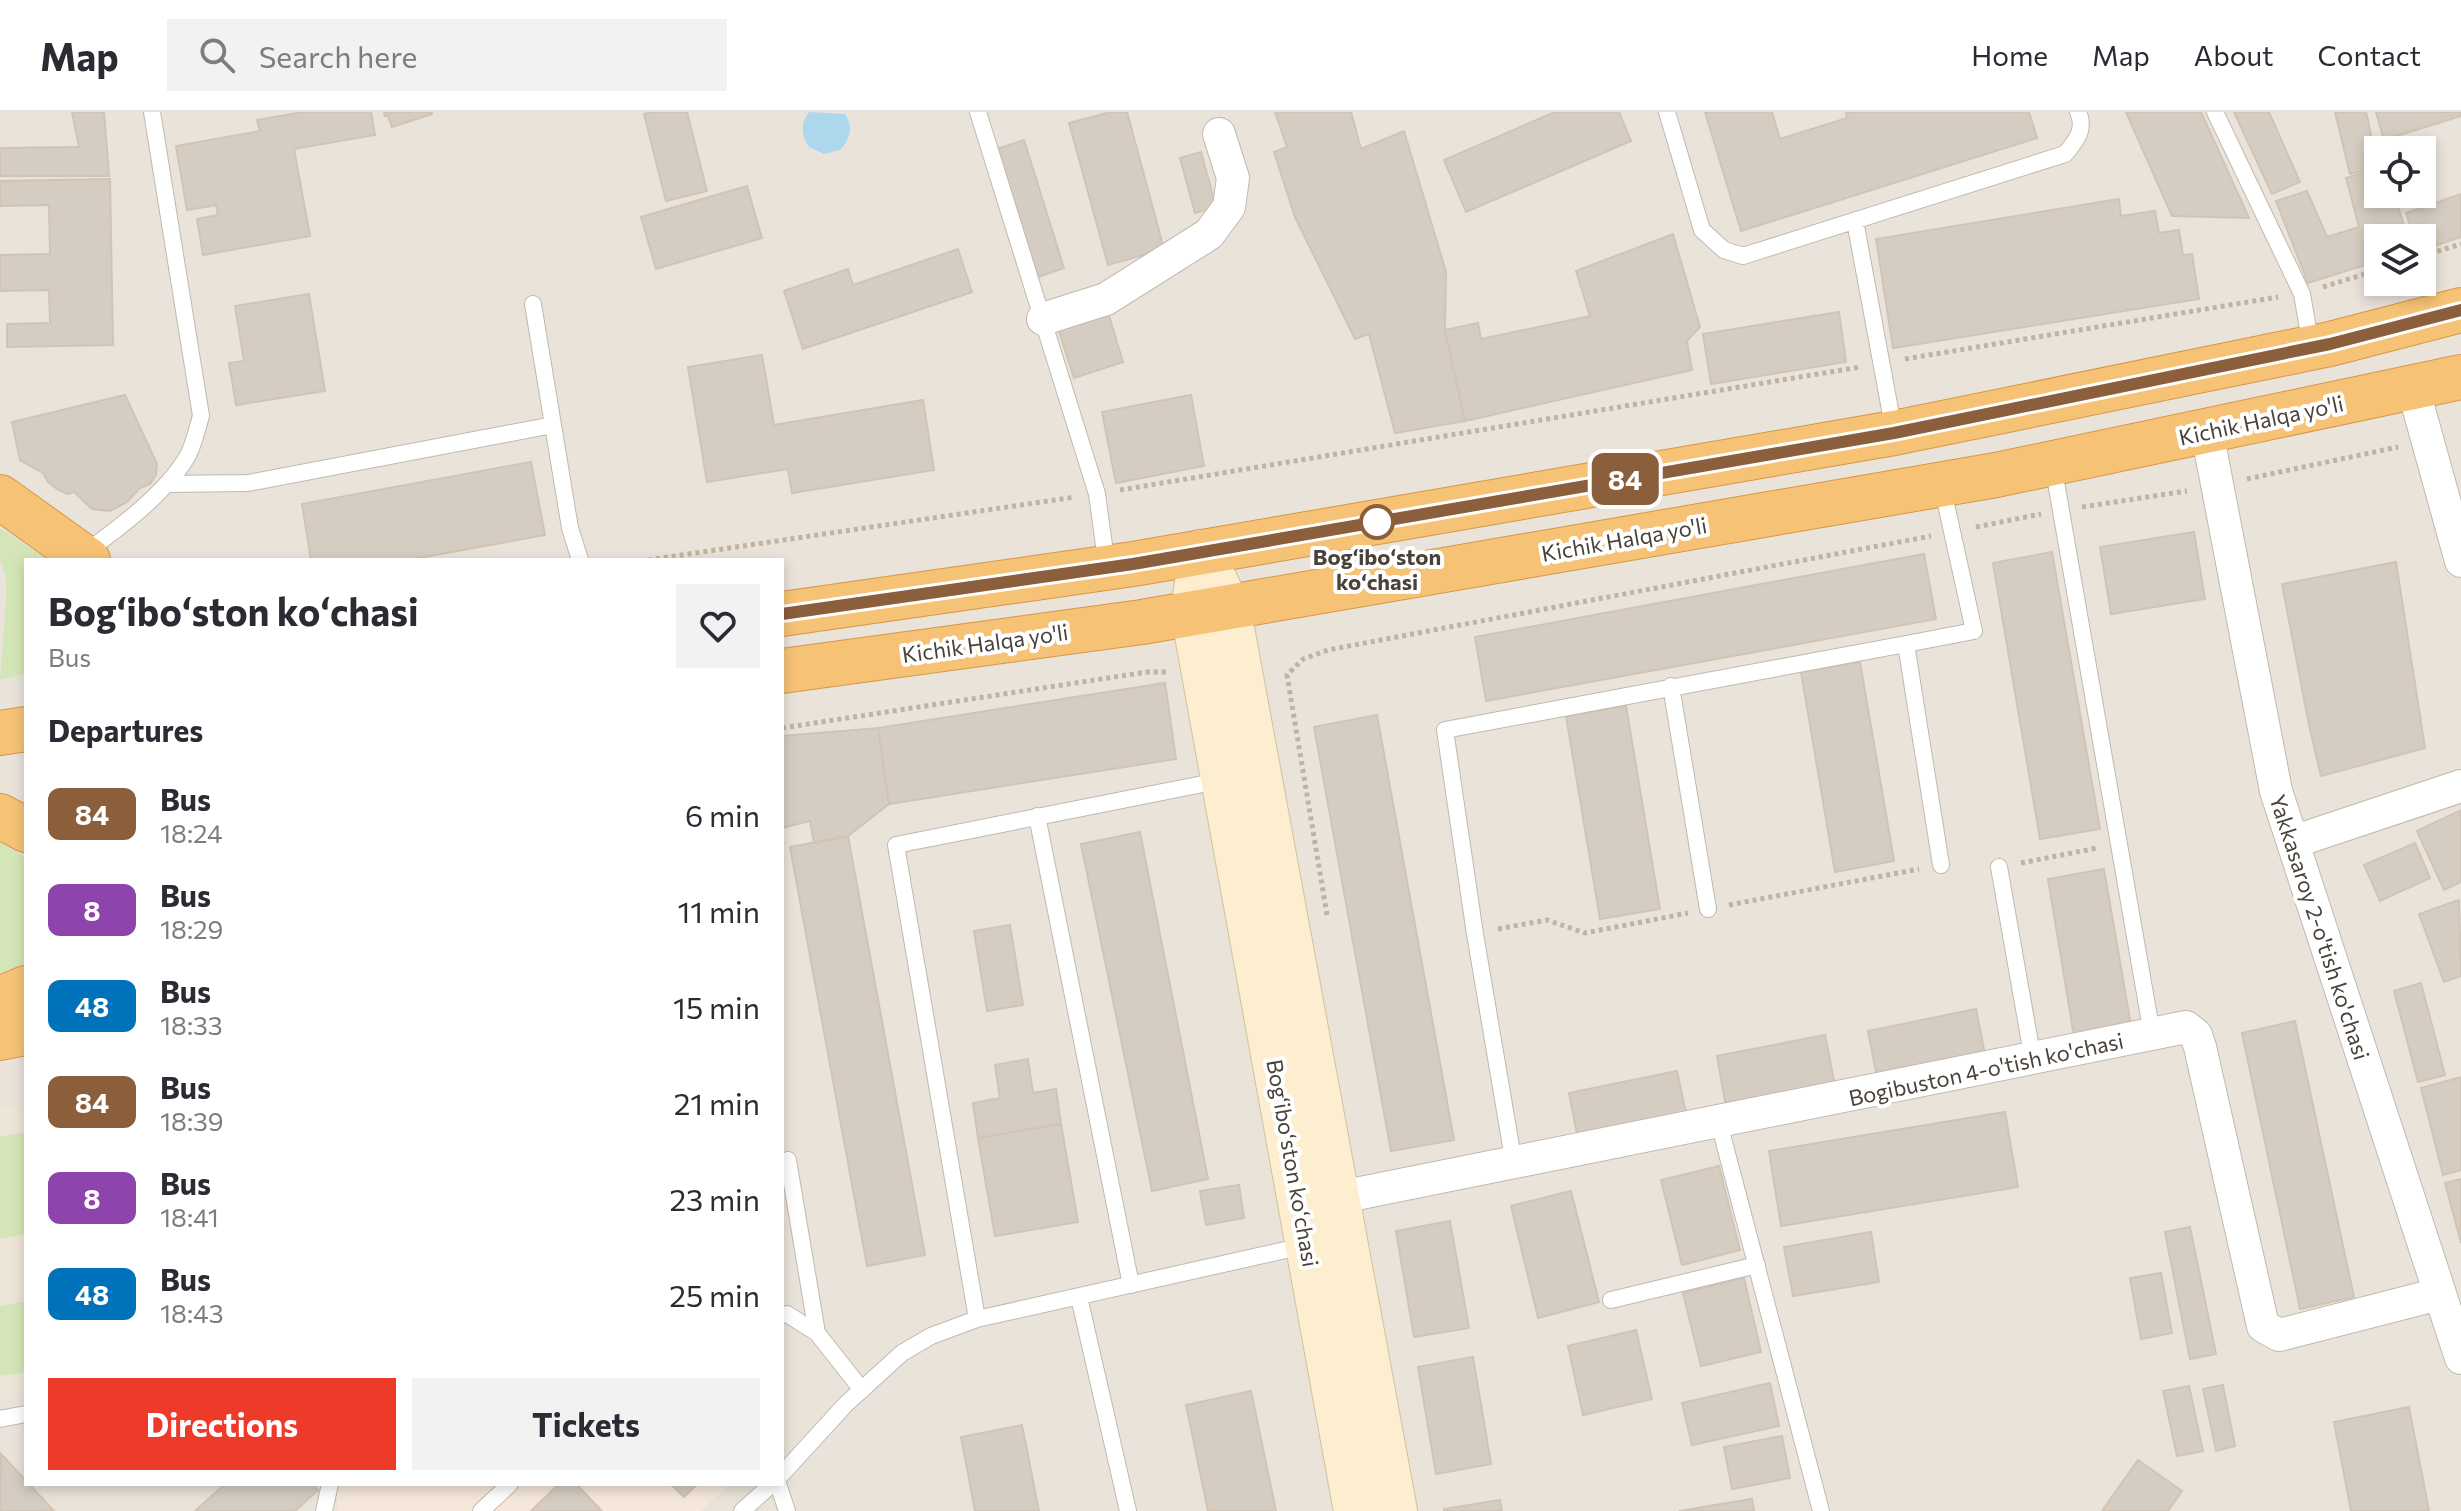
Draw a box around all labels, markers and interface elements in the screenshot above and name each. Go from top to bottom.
search box [167,19,727,91]
text: Map [40,32,119,79]
icon: search [195,33,239,77]
text: Search here [259,37,417,74]
text: Home [1971,38,2048,72]
text: Map [2092,38,2150,72]
text: About [2194,38,2274,72]
text: Contact [2318,38,2421,72]
map controls [2364,136,2436,296]
button: locate [2364,136,2436,208]
button: layers [2364,224,2436,296]
street label: Kichik Halqa yo'li [2176,389,2346,451]
line badge: 84 [1589,453,1661,505]
text: 84 [1608,462,1642,496]
marker: Bogʻiboʻston koʻchasi [1360,505,1394,539]
street label: Kichik Halqa yo'li [1539,511,1709,567]
place label: Bogʻiboʻston koʻchasi [1313,543,1441,595]
button: heart [676,584,760,668]
text: Bogʻiboʻston koʻchasi [48,587,419,634]
street label: Kichik Halqa yo'li [900,618,1070,668]
text: Bus [48,641,91,672]
text: Departures [48,711,203,748]
text: Bus [160,780,211,817]
street label: Yakkasaroy 2-o'tish ko'chasi [2264,791,2376,1063]
text: 6 min [685,796,760,833]
text: 84 [75,797,109,831]
text: 18:24 [160,817,223,848]
text: Bus [160,876,211,913]
text: 11 min [678,892,760,929]
text: 8 [83,893,101,927]
text: 18:29 [160,913,223,944]
text: Bus [160,972,211,1009]
text: 15 min [673,988,760,1025]
text: 48 [75,989,109,1023]
text: 18:33 [160,1009,223,1040]
street label: Bogibuston 4-o'tish ko'chasi [1846,1027,2126,1111]
street label: Bogʻiboʻston koʻchasi [1261,1057,1325,1269]
text: Bus [160,1068,211,1105]
text: 21 min [674,1084,760,1121]
text: 84 [75,1085,109,1119]
text: 18:39 [160,1105,224,1136]
text: Bus [160,1164,211,1201]
text: 23 min [669,1180,760,1217]
text: 8 [83,1181,101,1215]
text: 18:41 [160,1201,219,1232]
text: Bus [160,1260,211,1297]
text: 25 min [669,1276,760,1313]
text: 48 [75,1277,109,1311]
text: 18:43 [160,1297,223,1328]
button: Directions [48,1378,396,1470]
button: Tickets [412,1378,760,1470]

